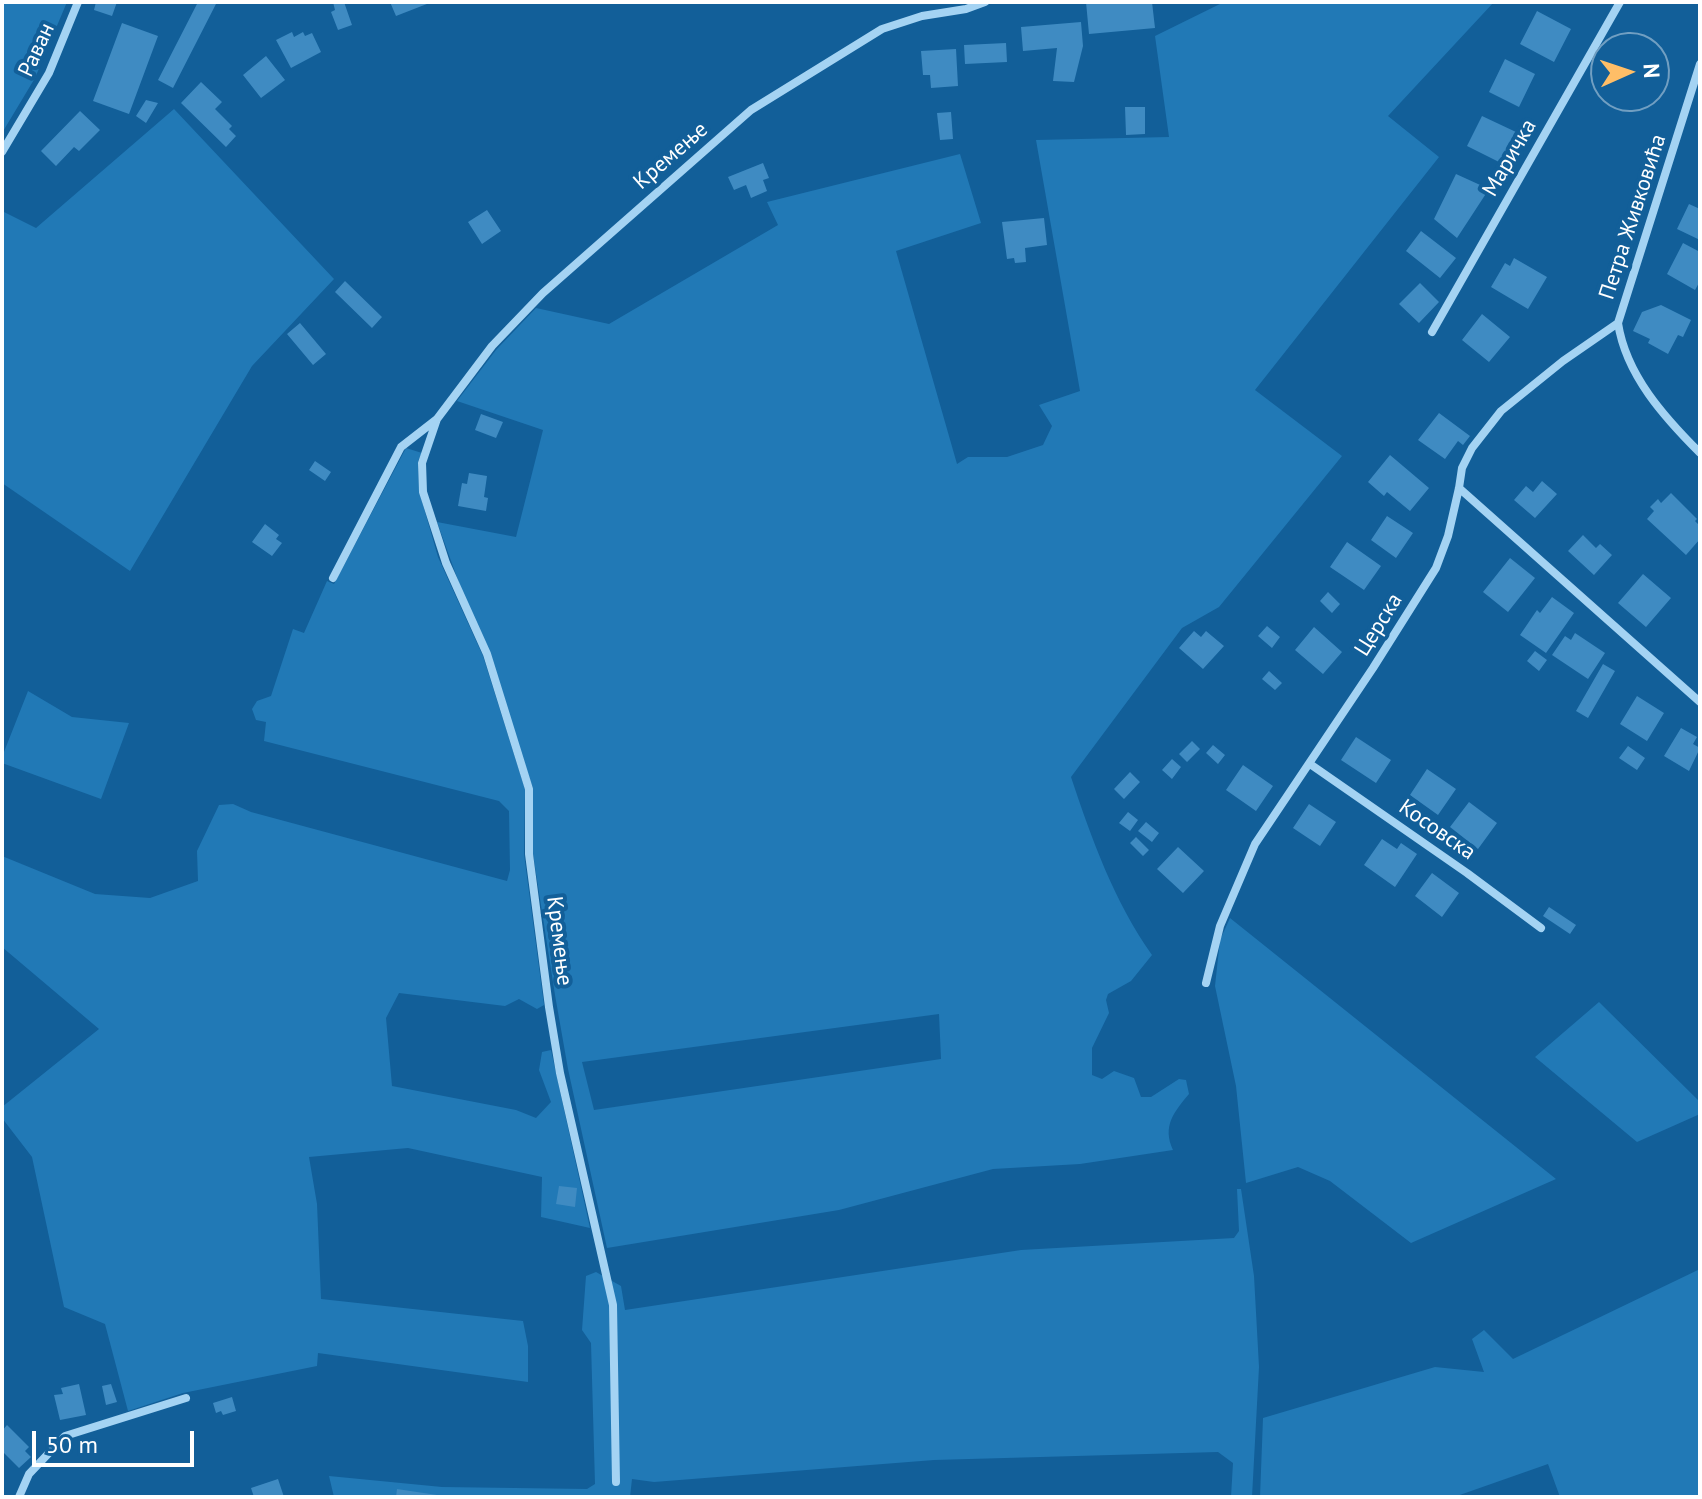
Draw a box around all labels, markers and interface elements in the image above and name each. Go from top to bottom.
street label: Раван [13,19,61,81]
north arrow [1590,32,1670,112]
text: N [1638,63,1666,79]
street label: Маричка [1477,115,1543,201]
street label: Кремење [628,117,714,195]
street label: Петра Живковића [1594,131,1672,303]
street label: Церска [1350,589,1408,661]
street label: Косовска [1394,794,1480,866]
street label: Кремење [540,895,578,987]
scale bar [36,1415,198,1465]
text: 50 m [46,1429,98,1460]

